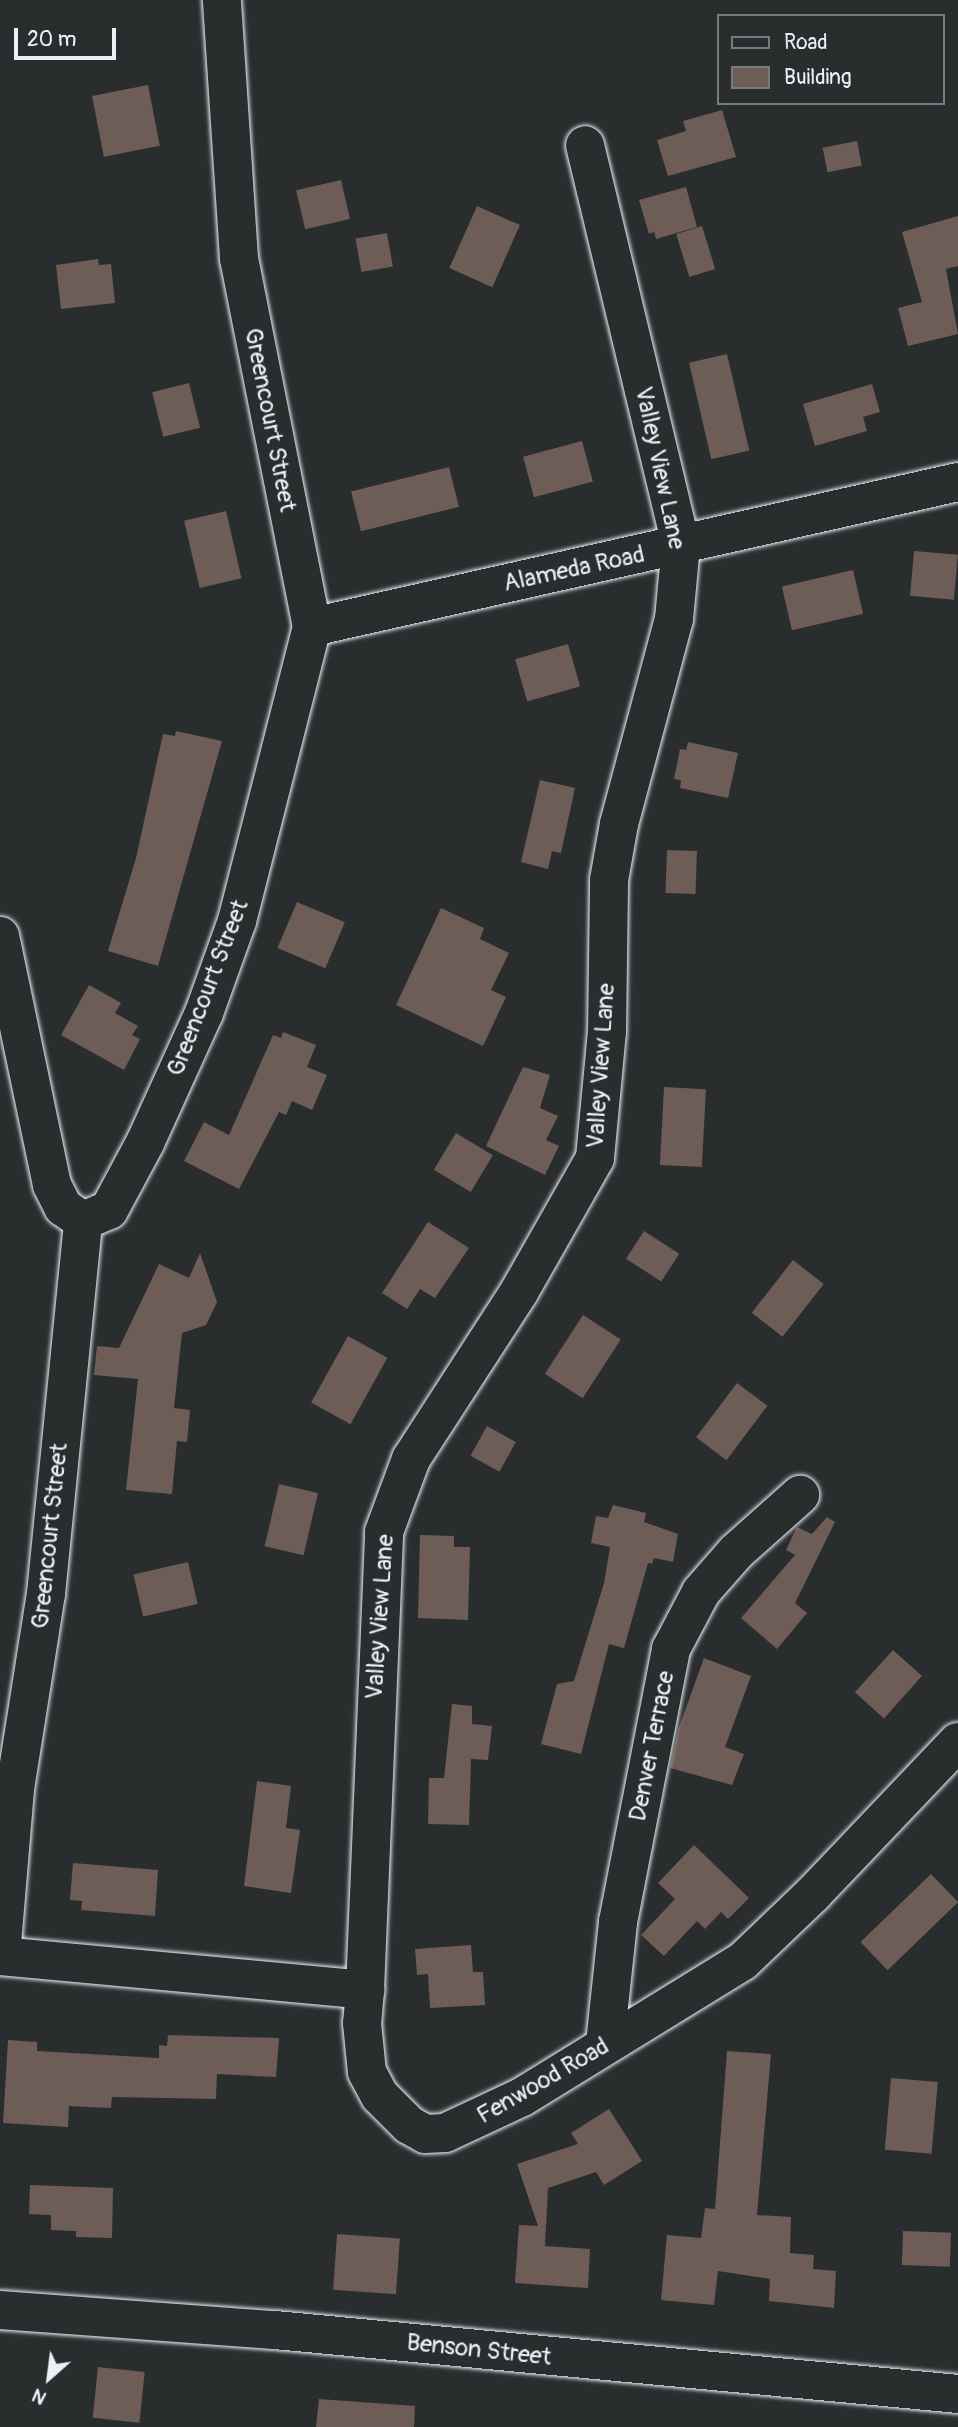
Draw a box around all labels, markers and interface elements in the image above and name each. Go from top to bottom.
scale bar [18,14,119,58]
legend [716,14,944,105]
text: 20 m [27,26,76,53]
text: Road [784,29,828,56]
text: Building [784,64,851,91]
street label: Greencourt Street [238,326,302,514]
street label: Valley View Lane [629,384,691,552]
street label: Alameda Road [501,540,647,598]
street label: Greencourt Street [161,896,255,1080]
street label: Valley View Lane [581,982,621,1150]
street label: Greencourt Street [26,1442,74,1630]
street label: Valley View Lane [360,1533,400,1701]
street label: Denver Terrace [623,1668,681,1824]
street label: Fenwood Road [472,2032,614,2130]
street label: Benson Street [405,2328,553,2372]
north arrow [14,2343,84,2413]
text: N [28,2383,50,2410]

